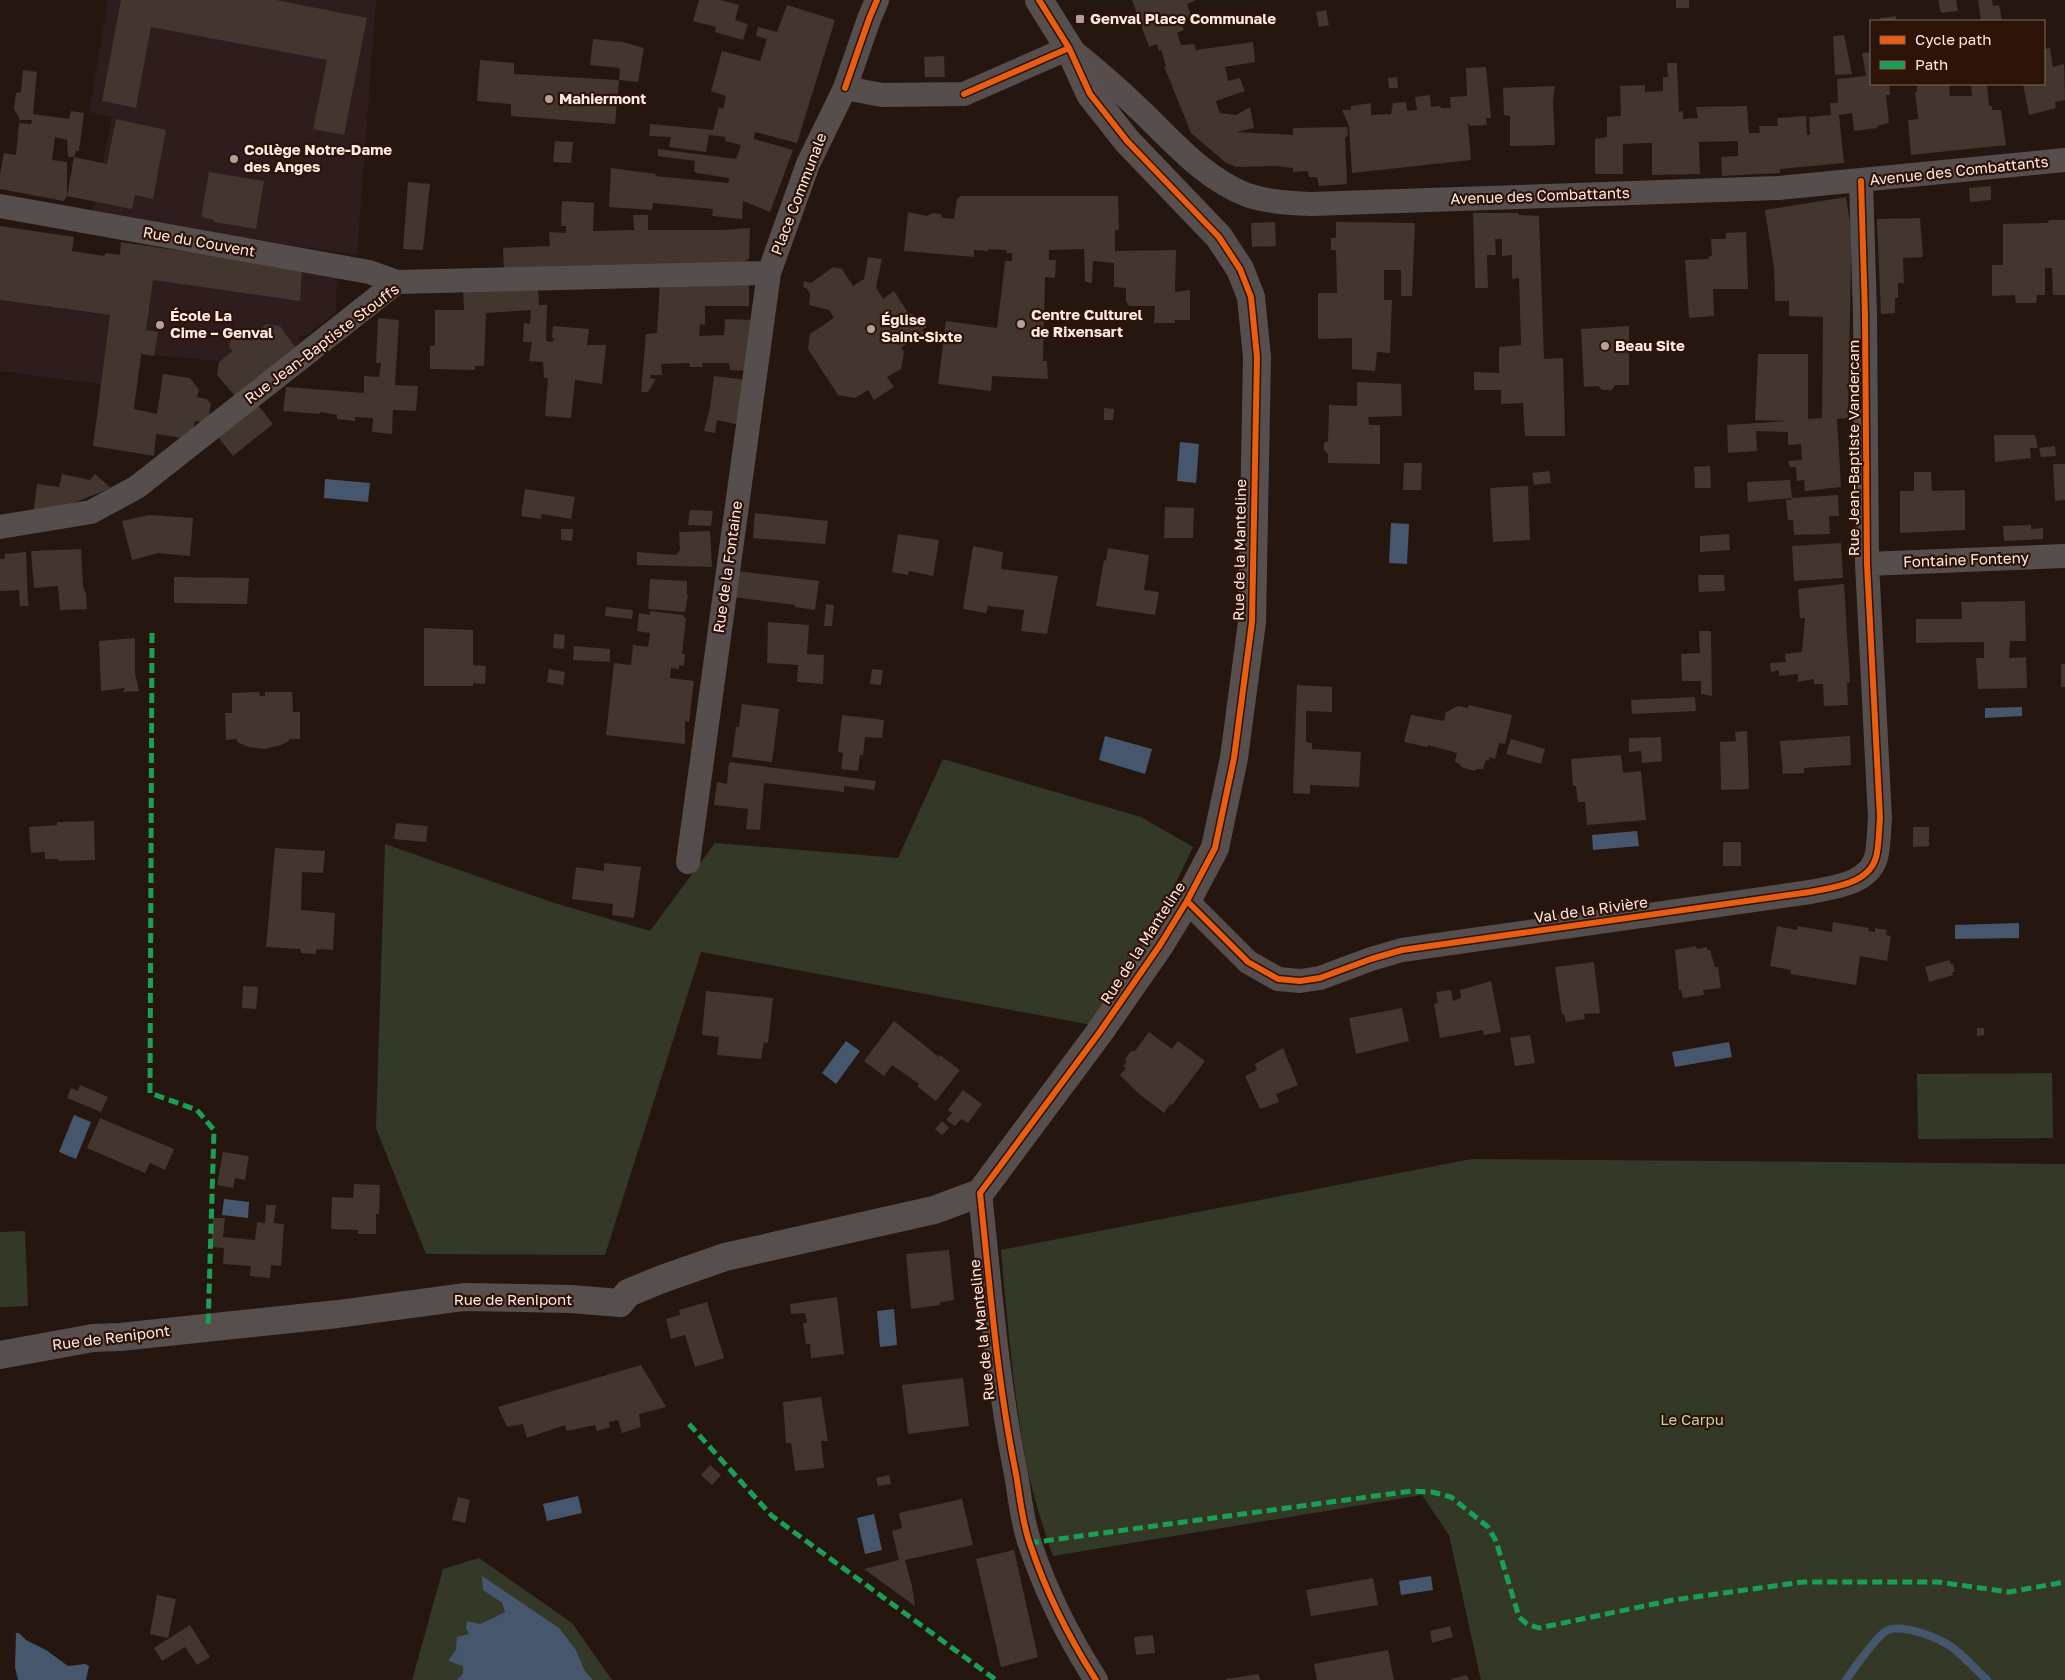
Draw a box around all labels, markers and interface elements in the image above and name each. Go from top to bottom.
place label: Genval Place Communale [1090,9,1276,27]
marker: Genval Place Communale [1074,13,1086,25]
legend [1870,20,2045,85]
text: Cycle path [1915,30,1991,48]
text: Path [1915,55,1948,73]
place label: Mahiermont [559,89,646,107]
marker: Mahiermont [543,93,555,105]
street label: Place Communale [766,130,830,257]
place label: Collège Notre-Dame des Anges [244,140,392,175]
street label: Avenue des Combattants [1869,152,2049,188]
marker: Collège Notre-Dame des Anges [228,153,240,165]
street label: Avenue des Combattants [1450,183,1630,207]
street label: Rue du Couvent [142,222,257,260]
street label: Rue Jean-Baptiste Stouffs [241,279,402,407]
place label: Centre Culturel de Rixensart [1031,305,1143,340]
place label: École La Cime – Genval [170,306,273,341]
place label: Église Saint-Sixte [881,310,962,345]
marker: Centre Culturel de Rixensart [1015,318,1027,330]
marker: École La Cime – Genval [154,319,166,331]
marker: Église Saint-Sixte [865,323,877,335]
place label: Beau Site [1615,336,1685,354]
marker: Beau Site [1599,340,1611,352]
street label: Rue Jean-Baptiste Vandercam [1844,340,1862,556]
street label: Rue de la Manteline [1229,479,1249,621]
street label: Rue de la Fontaine [709,499,745,634]
street label: Fontaine Fonteny [1903,548,2030,570]
street label: Rue de la Manteline [1096,878,1189,1007]
street label: Val de la Rivière [1533,892,1649,926]
street label: Rue de la Manteline [965,1258,997,1402]
street label: Rue de Renipont [454,1290,572,1308]
street label: Rue de Renipont [51,1321,171,1353]
park label: Le Carpu [1660,1410,1724,1428]

